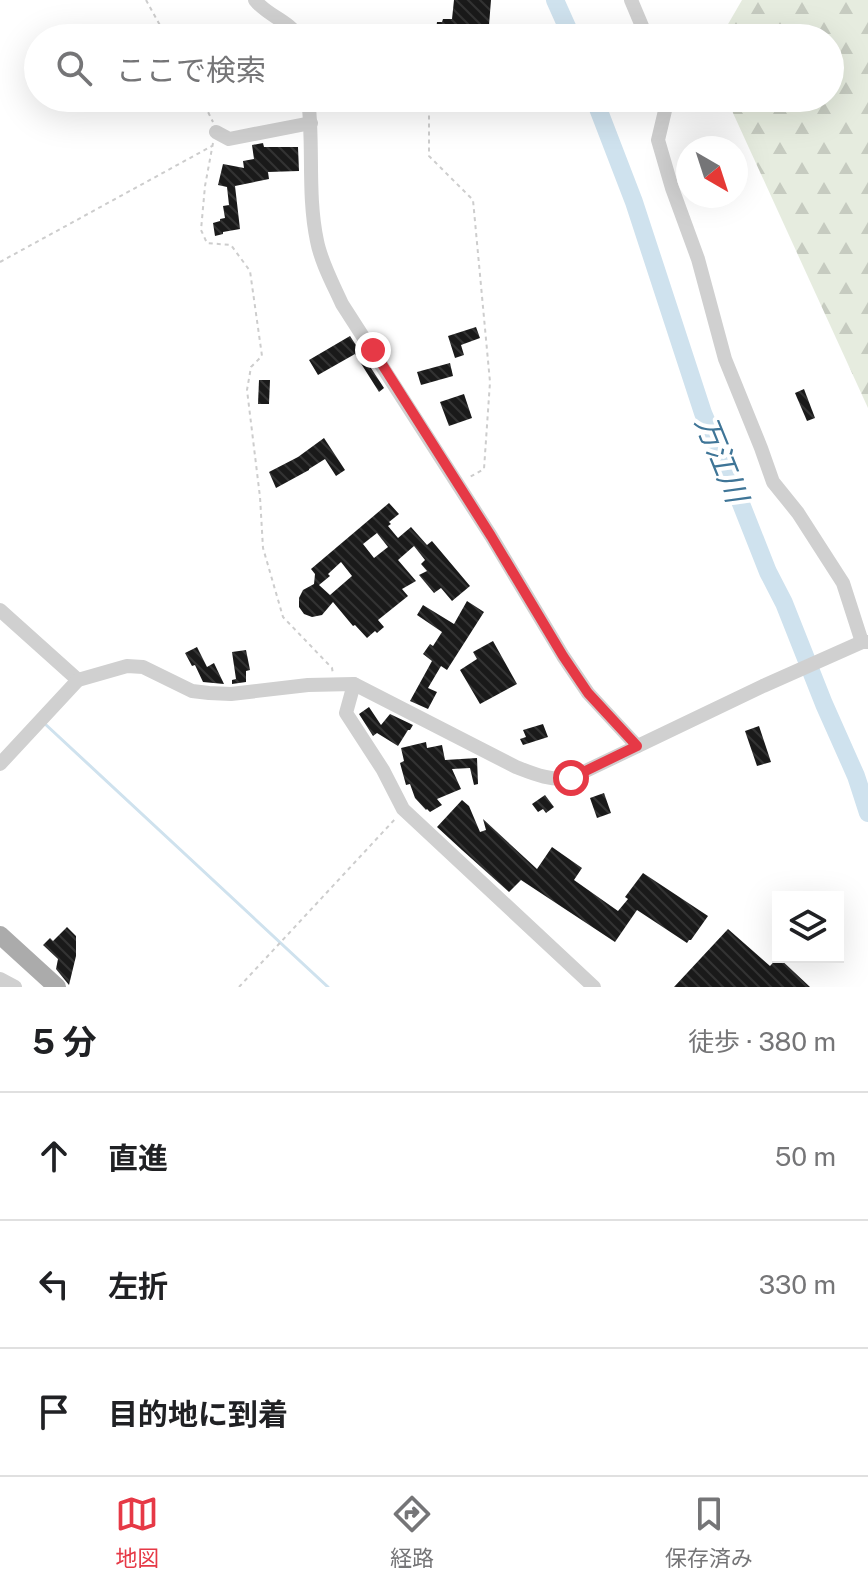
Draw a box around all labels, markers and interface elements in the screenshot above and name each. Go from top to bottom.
search box [24,24,844,112]
icon: search [52,46,96,90]
text: ここで検索 [116,52,266,88]
north arrow [676,136,748,208]
route end [355,332,391,368]
water label: 万江川 [688,411,757,510]
route start [553,760,589,796]
map controls [772,891,844,963]
button: layers [772,891,844,963]
text: 5 分 [32,1022,97,1062]
text: 徒歩 · 380 m [688,1026,836,1057]
icon: ahead [32,1134,76,1178]
text: 直進 [108,1140,168,1176]
text: 50 m [775,1141,836,1172]
icon: left [32,1262,76,1306]
text: 左折 [108,1268,168,1304]
text: 330 m [759,1269,836,1300]
icon: arrive [32,1390,76,1434]
text: 目的地に到着 [108,1396,288,1432]
tab: 地図 [115,1492,159,1572]
tab: 経路 [390,1492,434,1572]
tab: 保存済み [665,1492,753,1572]

